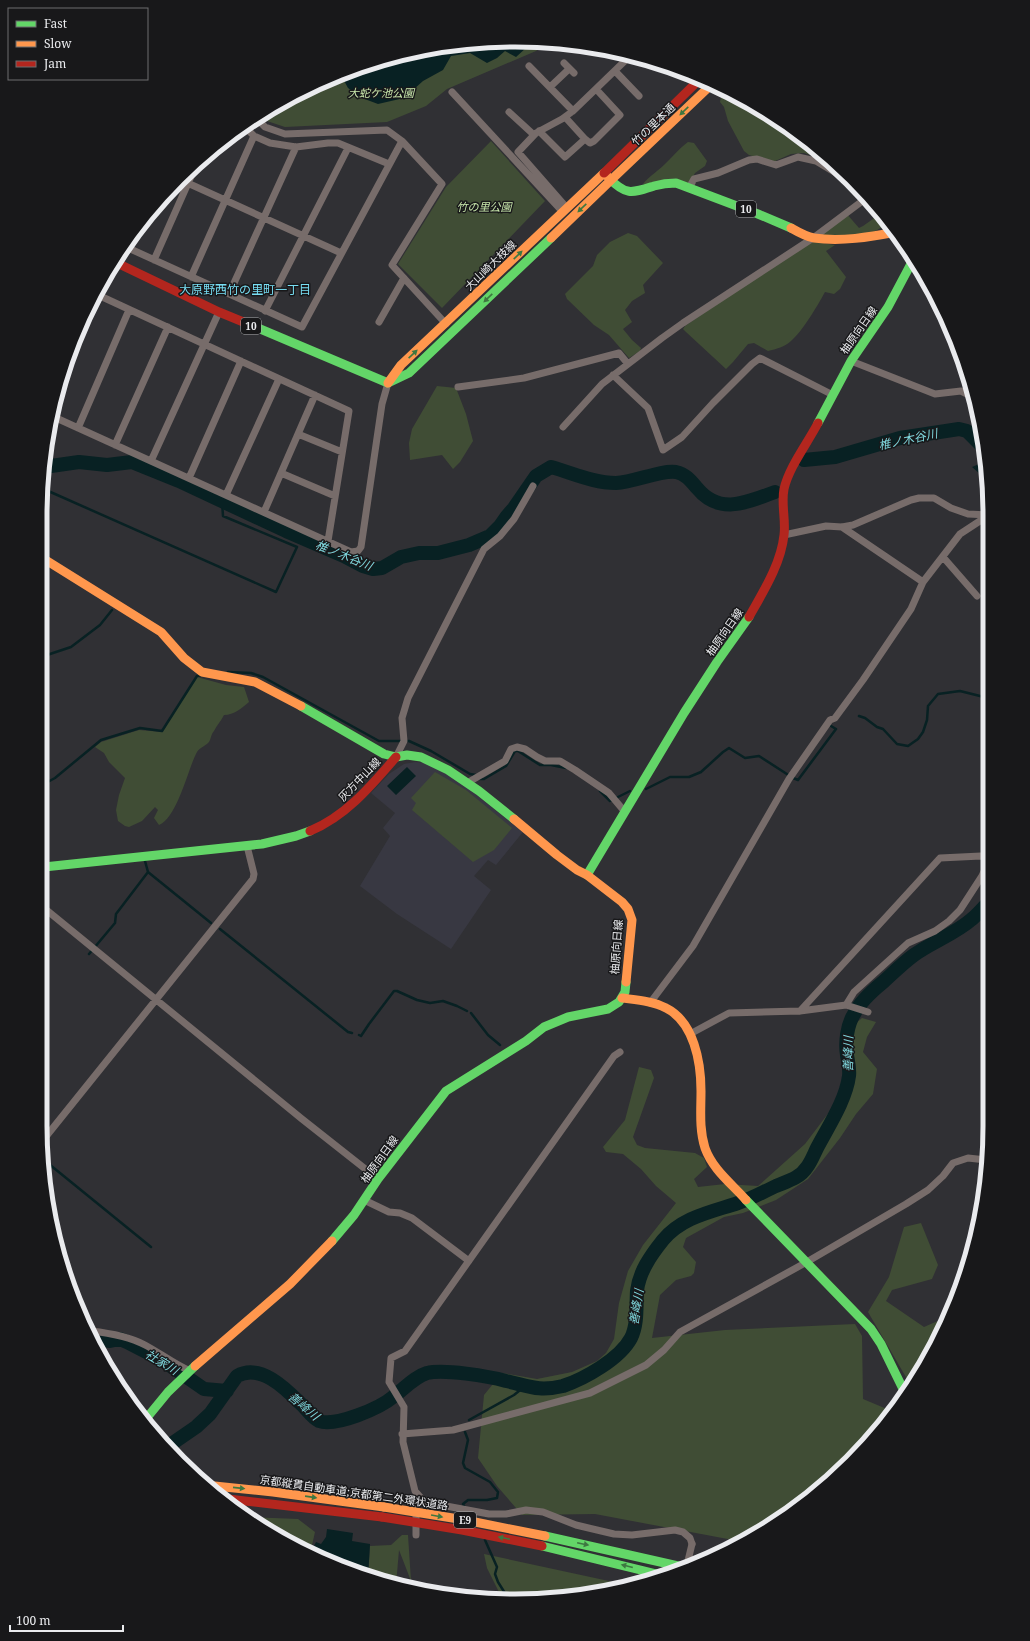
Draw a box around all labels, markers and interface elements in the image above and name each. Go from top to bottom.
legend [8,8,148,80]
text: Fast [44,15,67,32]
text: Slow [44,35,72,52]
text: Jam [43,55,66,72]
park label: 大蛇ケ池公園 [348,85,416,100]
street label: 竹の里本通 [628,100,678,148]
one-way arrow [679,106,688,115]
park label: 竹の里公園 [457,199,513,214]
road number: 10 [736,201,756,217]
one-way arrow [577,203,587,213]
street label: 大山崎大枝線 [461,237,519,293]
one-way arrow [513,250,523,260]
district label: 大原野西竹の里町一丁目 [179,281,311,298]
one-way arrow [483,293,493,302]
street label: 柚原向日線 [836,303,880,357]
road number: 10 [241,318,261,334]
one-way arrow [408,349,418,359]
water label: 椎ノ木谷川 [877,424,941,454]
water label: 椎ノ木谷川 [313,536,377,575]
street label: 柚原向日線 [702,605,746,659]
street label: 灰方中山線 [335,754,383,804]
street label: 柚原向日線 [607,919,625,975]
water label: 善峰川 [839,1034,857,1072]
street label: 柚原向日線 [357,1132,401,1186]
water label: 善峰川 [625,1286,648,1326]
water label: 社家川 [142,1345,184,1380]
water label: 善峰川 [285,1388,325,1425]
street label: 京都縦貫自動車道;京都第二外環状道路 [259,1471,449,1513]
one-way arrow [233,1485,245,1491]
one-way arrow [305,1494,317,1500]
road number: E9 [454,1512,476,1528]
one-way arrow [431,1513,443,1519]
one-way arrow [498,1535,510,1541]
one-way arrow [577,1542,589,1548]
one-way arrow [621,1563,633,1569]
scale bar [10,1607,123,1633]
text: 100 m [16,1612,51,1629]

